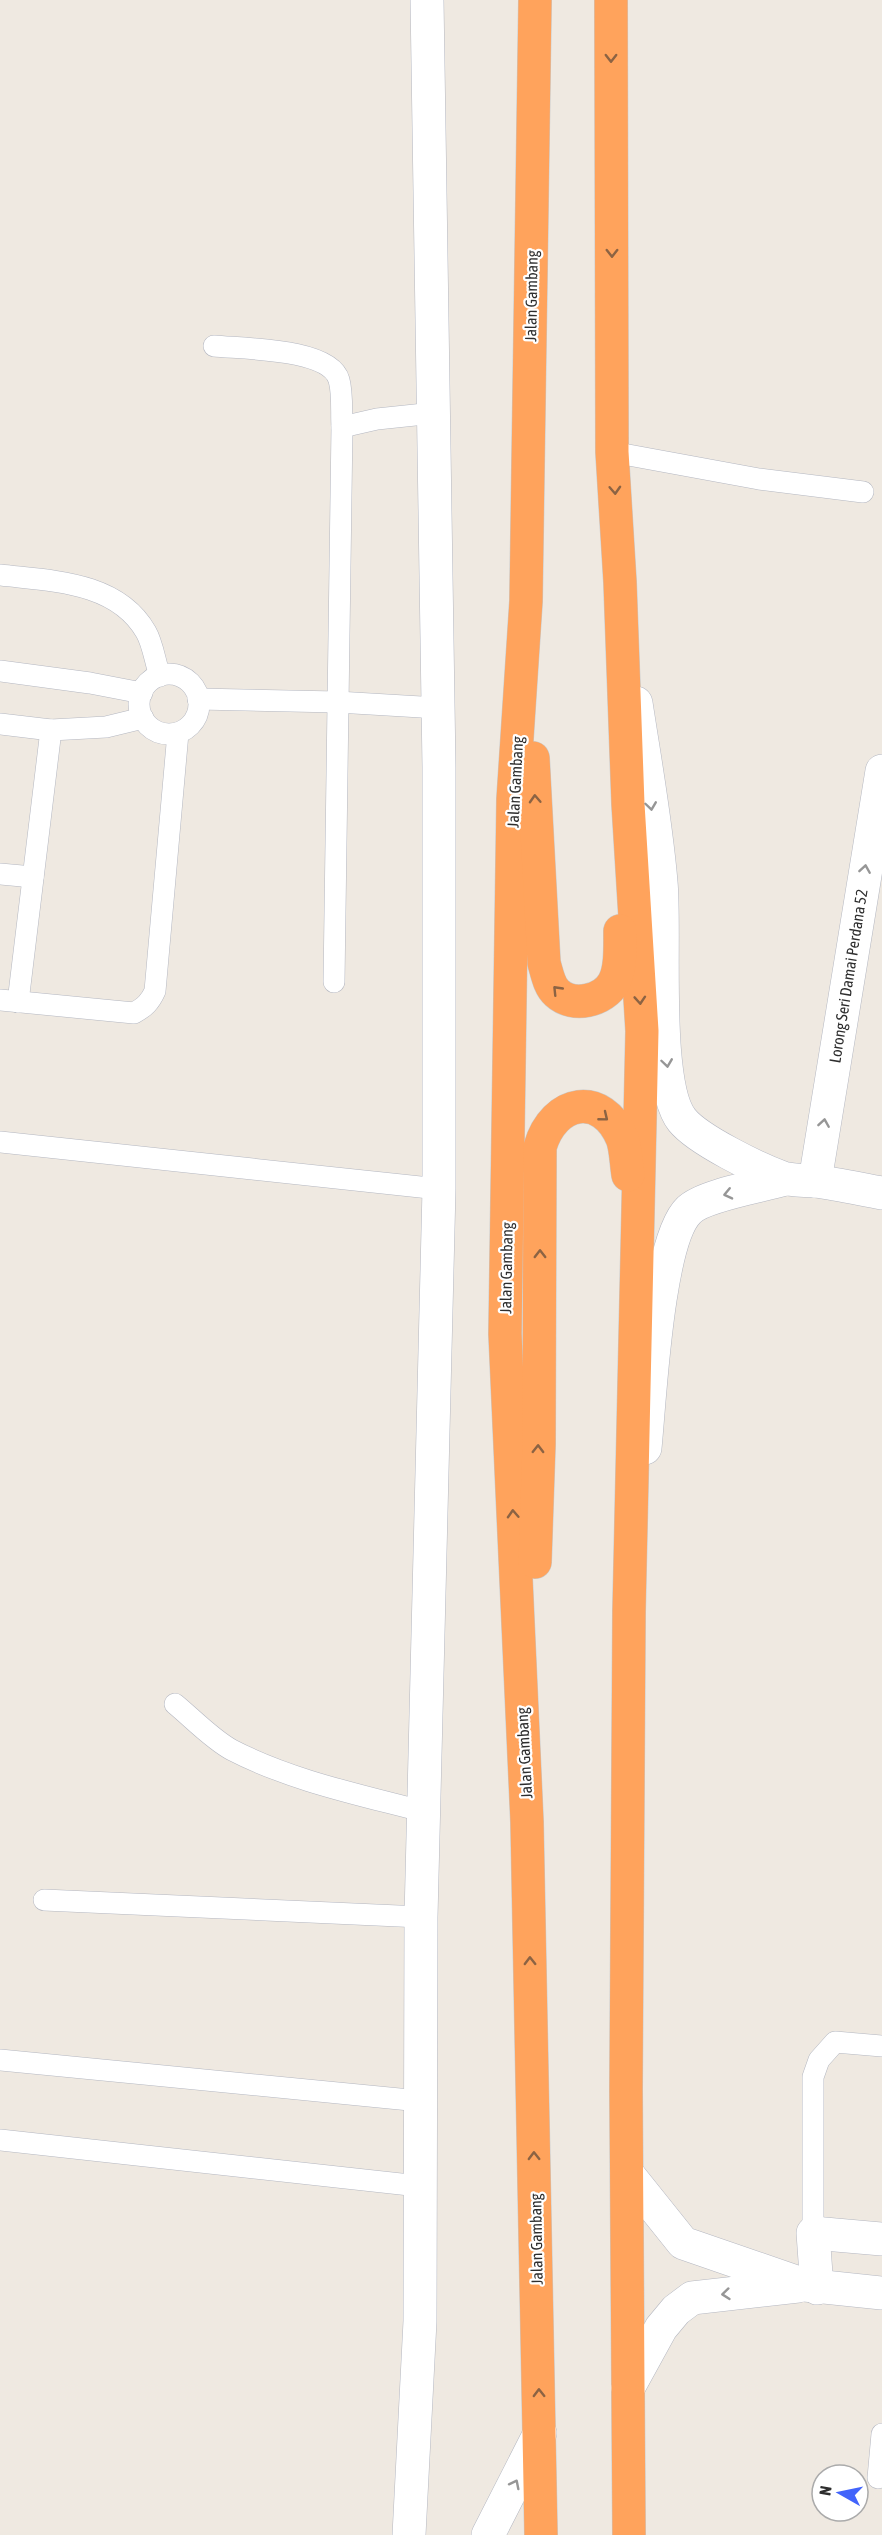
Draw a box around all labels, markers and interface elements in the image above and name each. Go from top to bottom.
one-way arrow [605,54,617,63]
one-way arrow [606,249,618,258]
street label: Jalan Gambang [521,250,542,342]
one-way arrow [608,486,621,495]
street label: Jalan Gambang [504,736,527,828]
one-way arrow [529,795,542,804]
one-way arrow [644,802,656,811]
one-way arrow [859,864,871,873]
street label: Lorong Seri Damai Perdana 52 [825,888,872,1064]
one-way arrow [553,986,564,996]
one-way arrow [633,995,646,1004]
one-way arrow [660,1059,672,1068]
one-way arrow [597,1109,608,1120]
one-way arrow [818,1119,830,1128]
one-way arrow [724,1187,734,1200]
street label: Jalan Gambang [496,1222,517,1314]
one-way arrow [534,1249,546,1258]
one-way arrow [532,1444,545,1453]
one-way arrow [507,1509,520,1518]
street label: Jalan Gambang [513,1707,536,1799]
one-way arrow [523,1956,536,1965]
one-way arrow [528,2151,540,2160]
street label: Jalan Gambang [526,2193,547,2285]
one-way arrow [722,2287,731,2300]
one-way arrow [533,2388,546,2397]
north arrow [810,2463,870,2523]
one-way arrow [507,2480,519,2491]
text: N [816,2485,835,2497]

